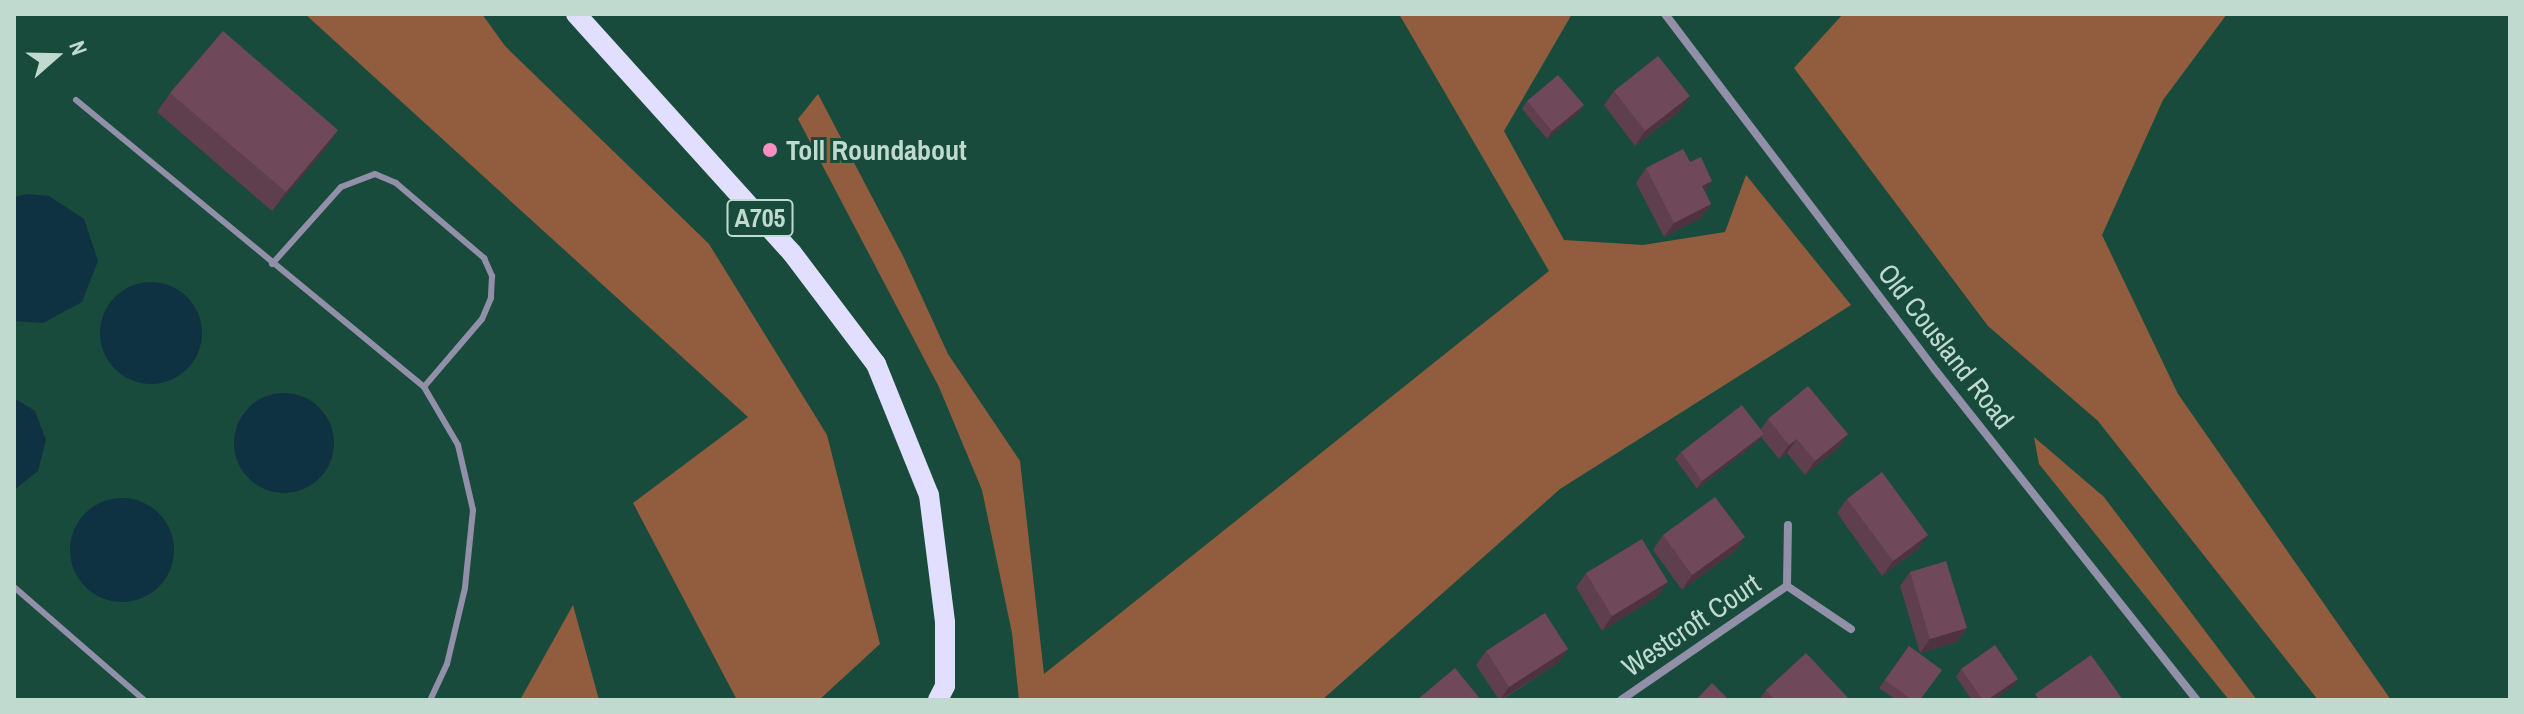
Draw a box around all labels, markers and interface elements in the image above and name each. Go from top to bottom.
north arrow [16,16,96,96]
text: N [62,37,95,59]
place label: Toll Roundabout [786,133,967,167]
marker: Toll Roundabout [761,141,779,159]
road number: A705 [726,196,794,240]
street label: Old Cousland Road [1871,257,2021,435]
street label: Westcroft Court [1616,567,1766,683]

